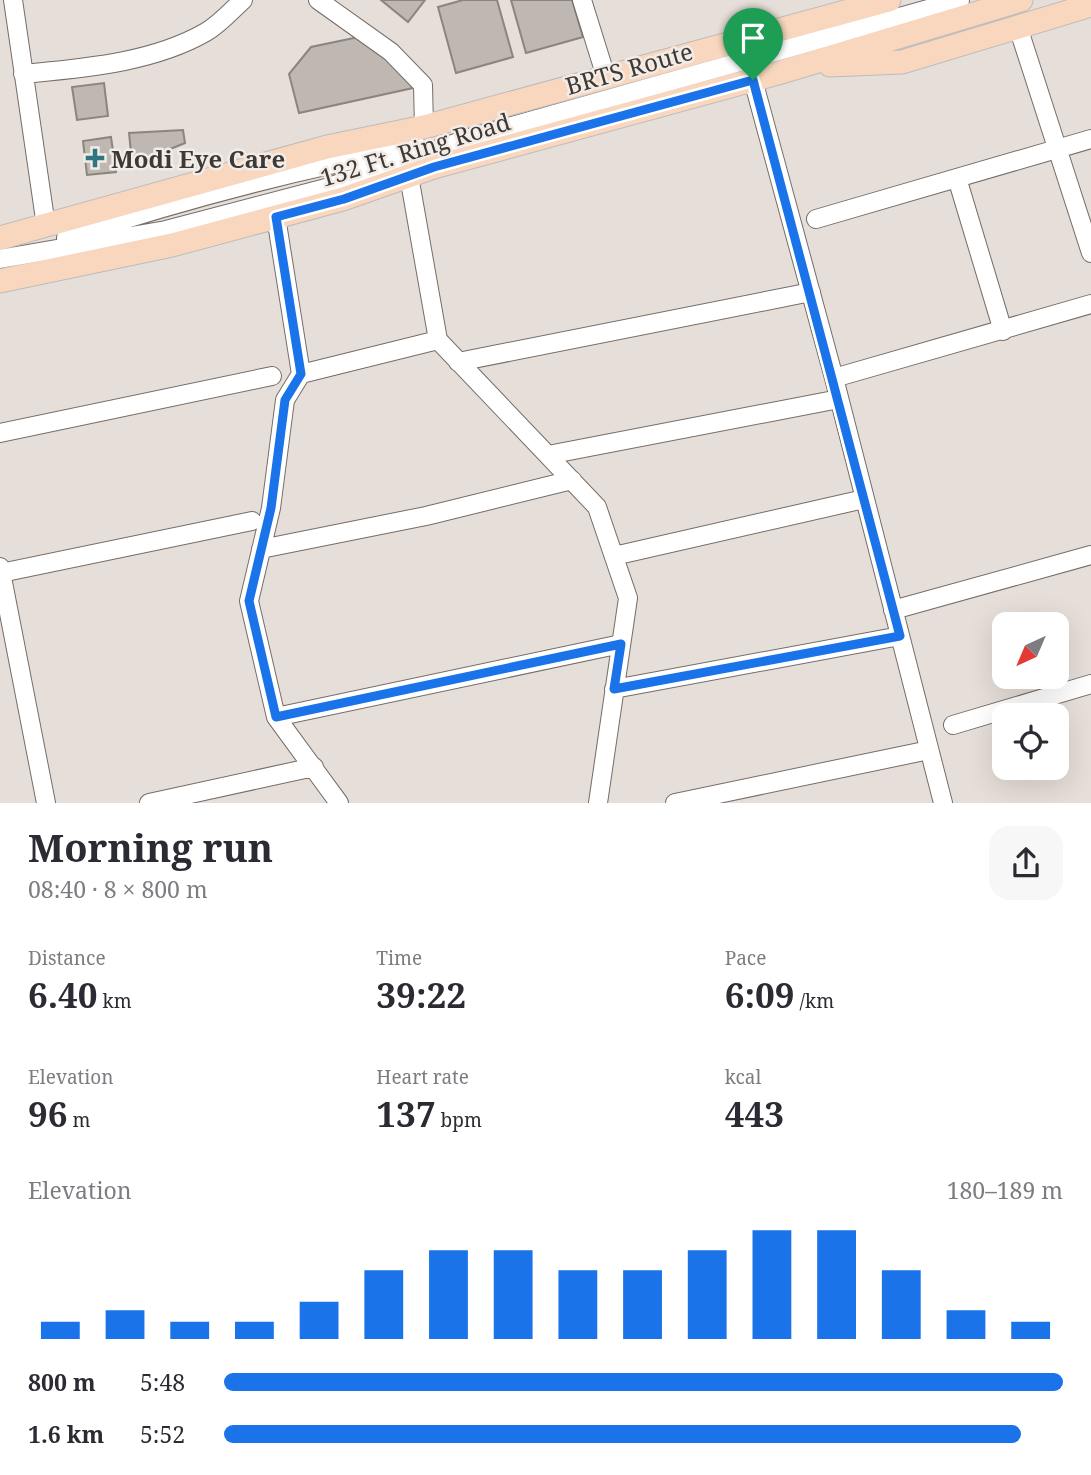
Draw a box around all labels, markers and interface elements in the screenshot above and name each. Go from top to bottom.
pin [723,8,783,80]
icon: arrive [734,19,772,57]
street label: BRTS Route [561,34,697,102]
street label: 132 Ft. Ring Road [316,104,514,194]
place label: Modi Eye Care [111,142,285,175]
marker: Modi Eye Care [85,148,105,168]
north arrow [992,612,1069,690]
map controls [992,612,1069,780]
button: locate [992,703,1069,780]
text: Morning run [28,821,273,873]
button: share [989,826,1063,900]
text: 08:40 · 8 × 800 m [28,873,208,905]
text: Distance [28,945,106,971]
text: Time [376,945,422,971]
text: Pace [725,945,766,971]
text: 6.40 [28,971,98,1018]
text: 39:22 [376,971,466,1018]
text: 6:09 [725,971,795,1018]
text: km [98,988,132,1014]
text: /km [795,988,834,1014]
text: Elevation [28,1064,114,1090]
text: Heart rate [376,1064,469,1090]
text: kcal [725,1064,761,1090]
text: 96 [28,1090,68,1137]
text: 137 [376,1090,436,1137]
text: 443 [725,1090,784,1137]
text: m [68,1107,90,1133]
text: bpm [436,1107,482,1133]
text: Elevation [28,1174,132,1206]
text: 180–189 m [947,1174,1063,1206]
text: 800 m [28,1366,96,1398]
text: 5:48 [140,1366,185,1398]
text: 1.6 km [28,1418,104,1450]
text: 5:52 [140,1418,185,1450]

